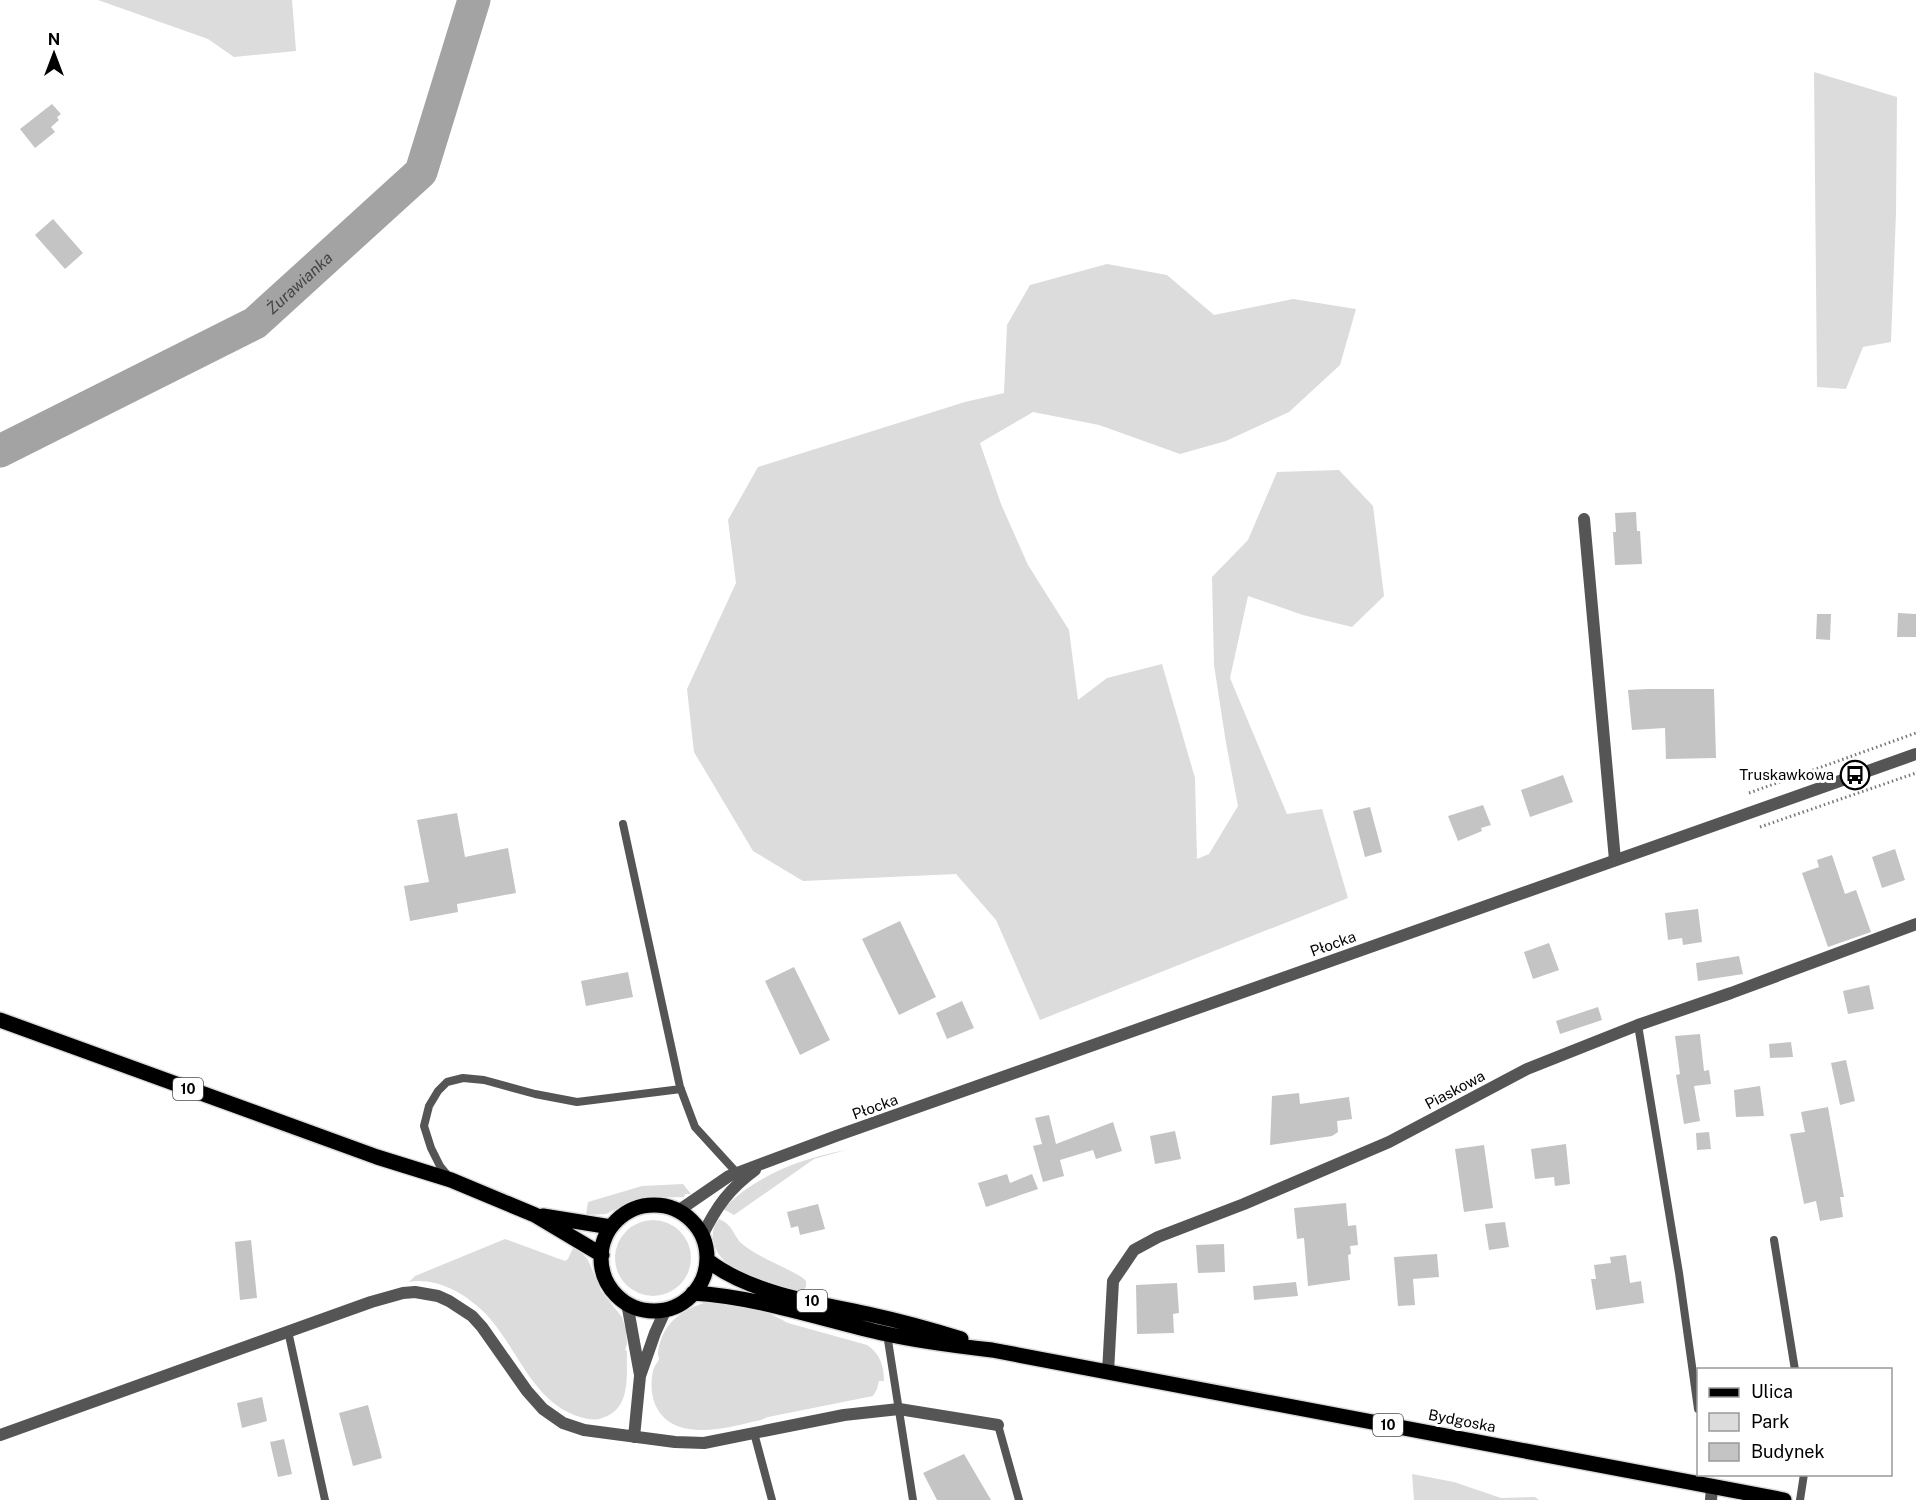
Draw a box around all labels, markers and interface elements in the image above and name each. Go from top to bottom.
north arrow [24,24,84,84]
text: N [48,30,60,49]
water label: Żurawianka [262,248,337,318]
bus stop icon: Truskawkowa [1839,759,1871,791]
place label: Truskawkowa [1739,766,1834,783]
street label: Płocka [1308,927,1358,960]
street label: Piaskowa [1422,1067,1488,1112]
road number: 10 [173,1078,203,1100]
street label: Płocka [850,1090,900,1123]
road number: 10 [797,1290,827,1312]
legend [1697,1368,1892,1476]
text: Ulica [1751,1381,1793,1402]
street label: Bydgoska [1427,1406,1497,1435]
text: Park [1751,1411,1789,1432]
road number: 10 [1373,1414,1403,1436]
text: Budynek [1751,1441,1825,1462]

